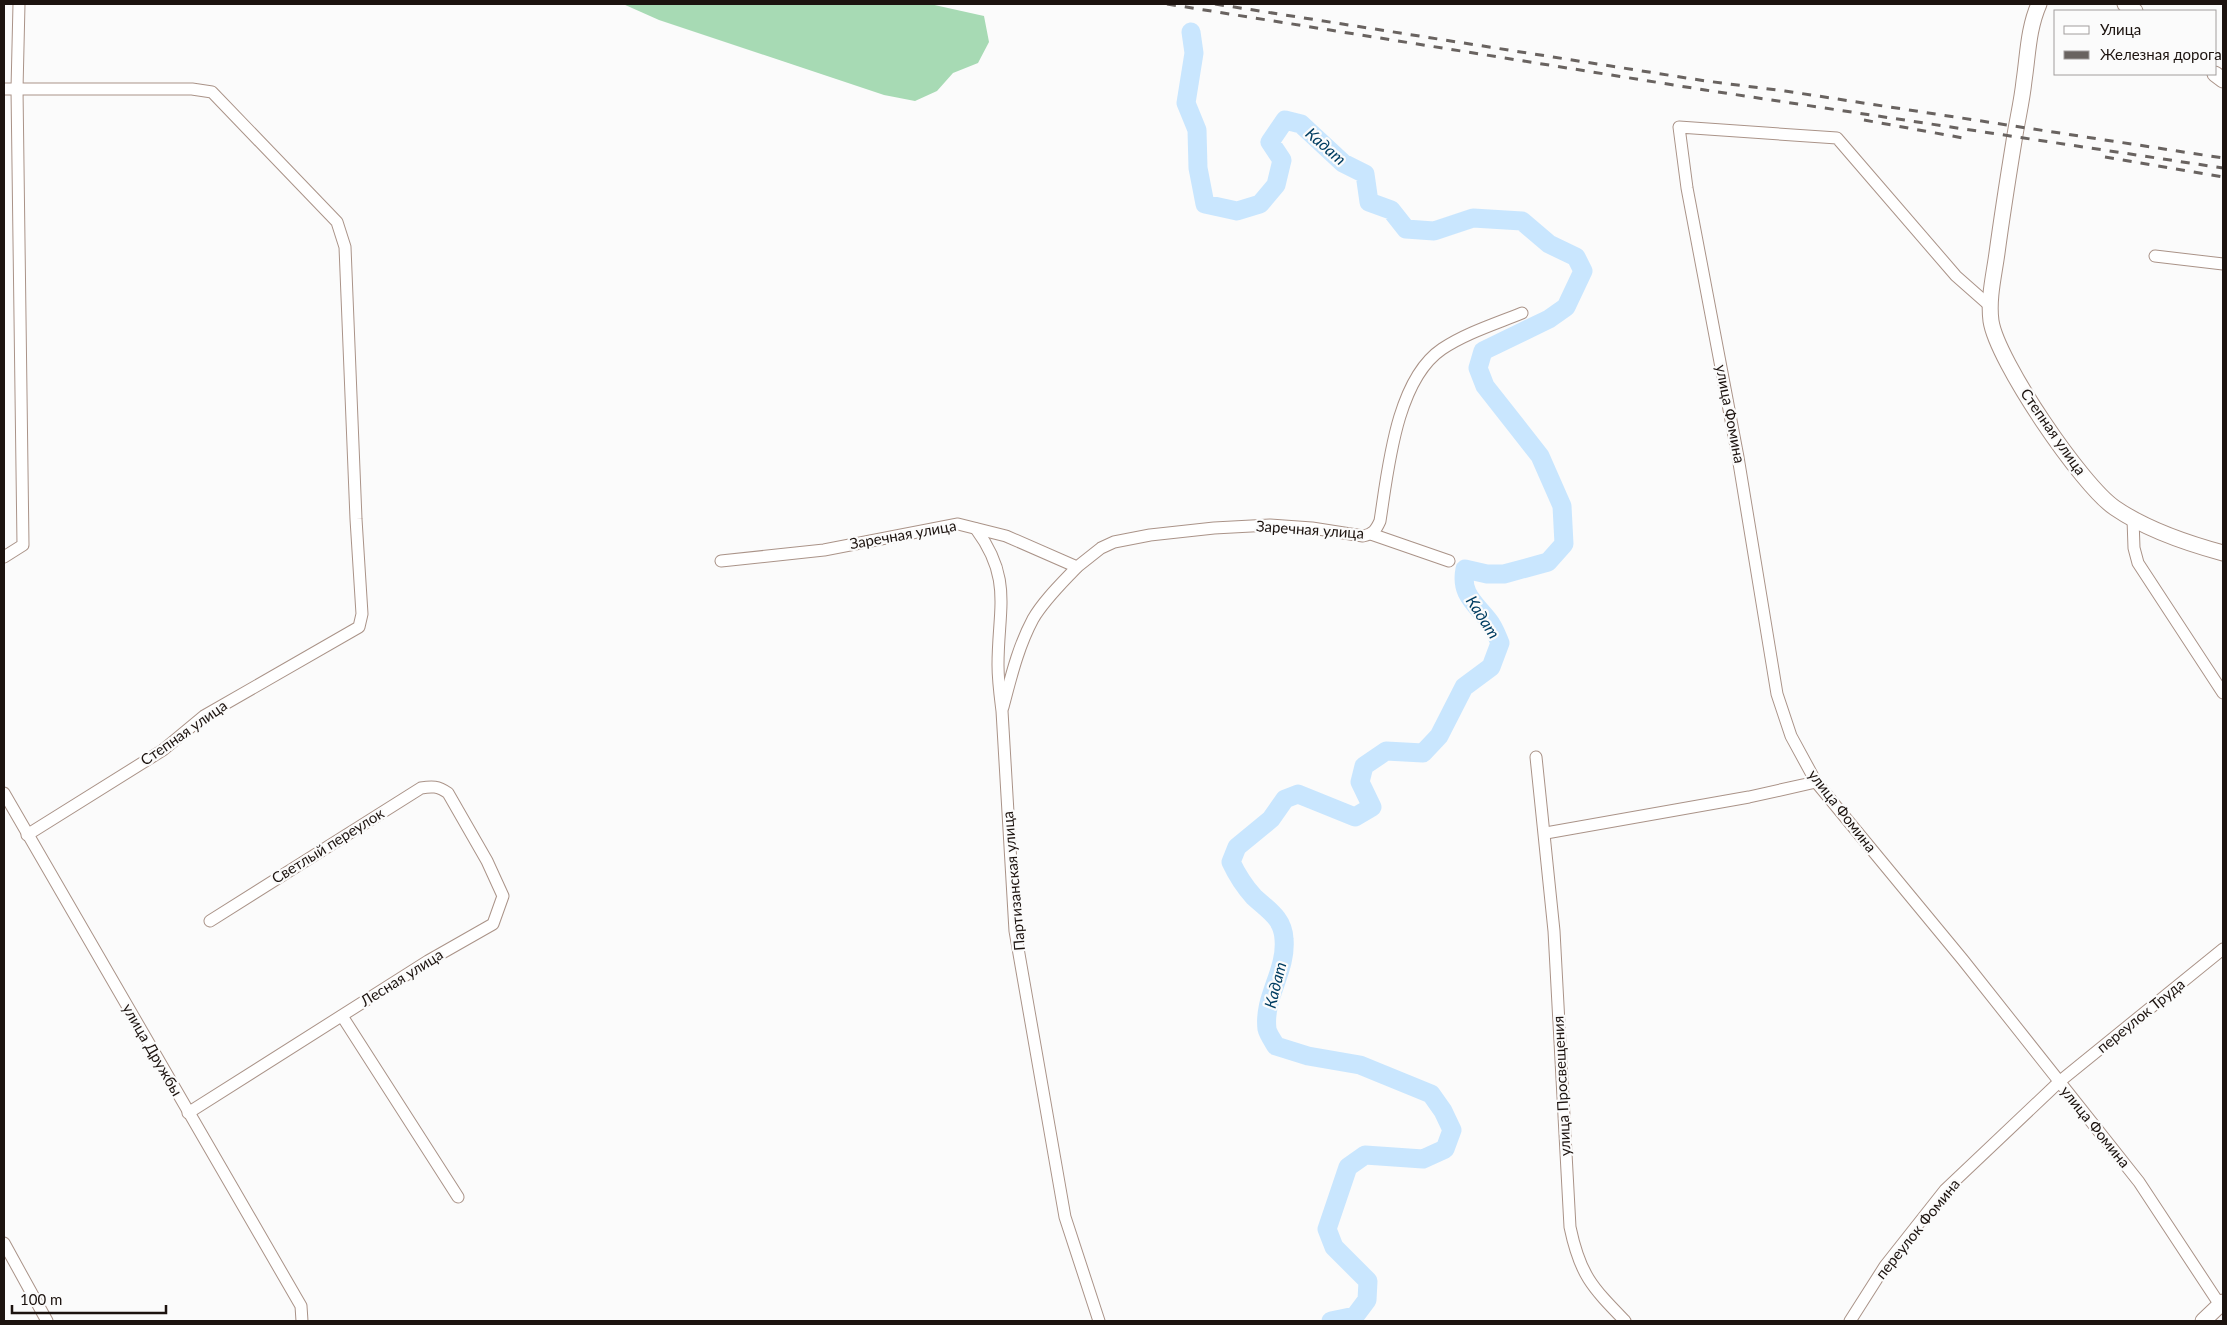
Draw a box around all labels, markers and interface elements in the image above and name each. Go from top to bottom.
legend [2054,10,2217,75]
text: Улица [2100,20,2141,38]
text: Железная дорога [2100,45,2222,63]
water label: Кадат [1302,123,1350,168]
street label: улица Фомина [1713,363,1749,465]
street label: Степная улица [2017,385,2090,478]
street label: Заречная улица [848,516,958,552]
street label: Заречная улица [1256,516,1365,542]
water label: Кадат [1463,592,1504,642]
street label: Степная улица [137,696,230,769]
street label: улица Фомина [1805,765,1881,855]
street label: Светлый переулок [268,803,387,887]
street label: Партизанская улица [998,811,1028,952]
street label: Лесная улица [356,945,446,1010]
water label: Кадат [1260,960,1289,1010]
street label: переулок Труда [2093,974,2188,1056]
street label: улица Дружбы [119,1000,187,1099]
street label: улица Просвещения [1548,1015,1574,1157]
street label: улица Фомина [2057,1082,2134,1171]
street label: переулок Фомина [1871,1175,1963,1282]
scale bar [12,1282,166,1314]
text: 100 m [20,1290,62,1308]

